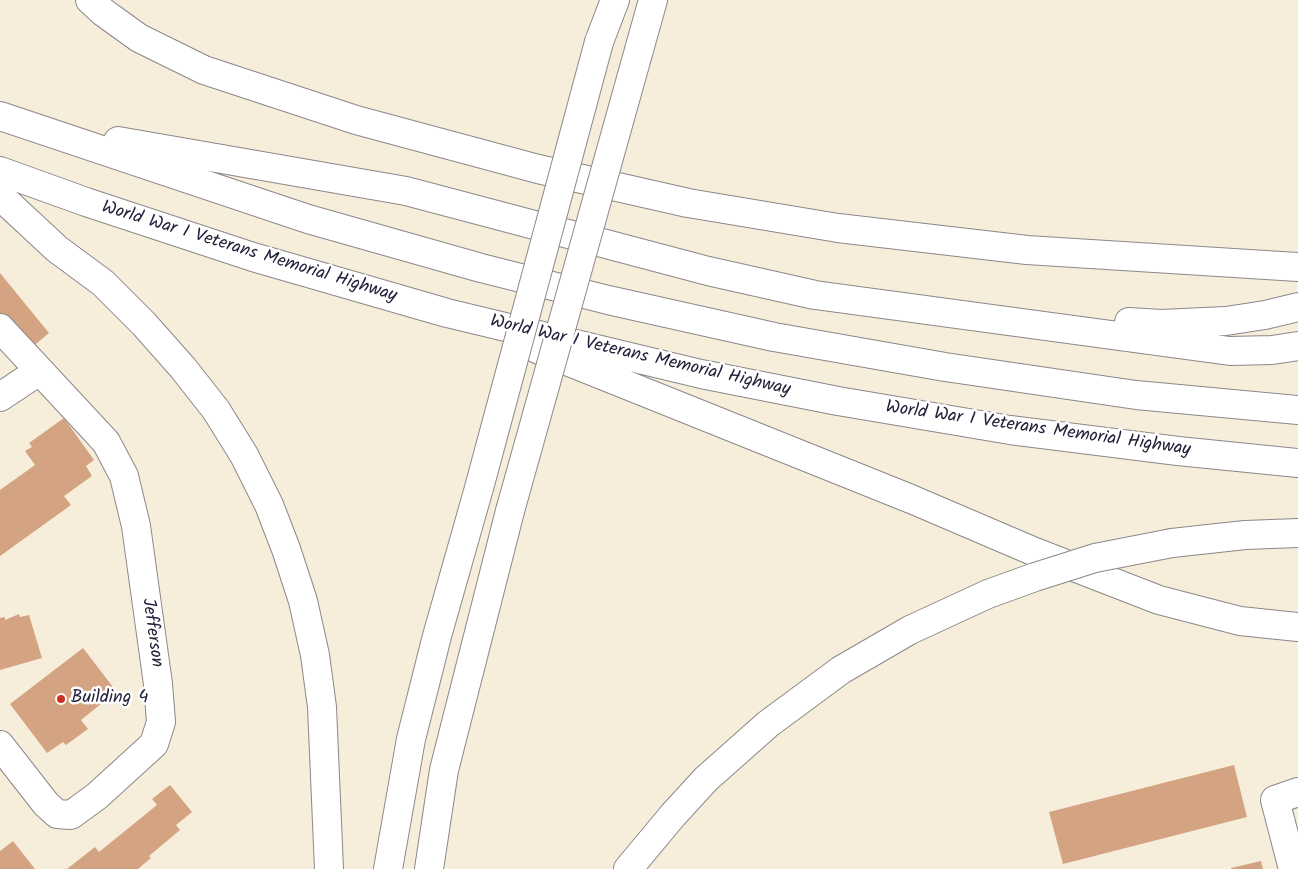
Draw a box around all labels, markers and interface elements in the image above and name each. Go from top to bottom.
street label: World War I Veterans Memorial Highway [99,198,399,308]
street label: World War I Veterans Memorial Highway [488,312,792,402]
street label: World War I Veterans Memorial Highway [884,398,1192,462]
street label: Jefferson [135,597,167,669]
place label: Building 4 [71,688,148,710]
marker: Building 4 [55,693,67,705]

